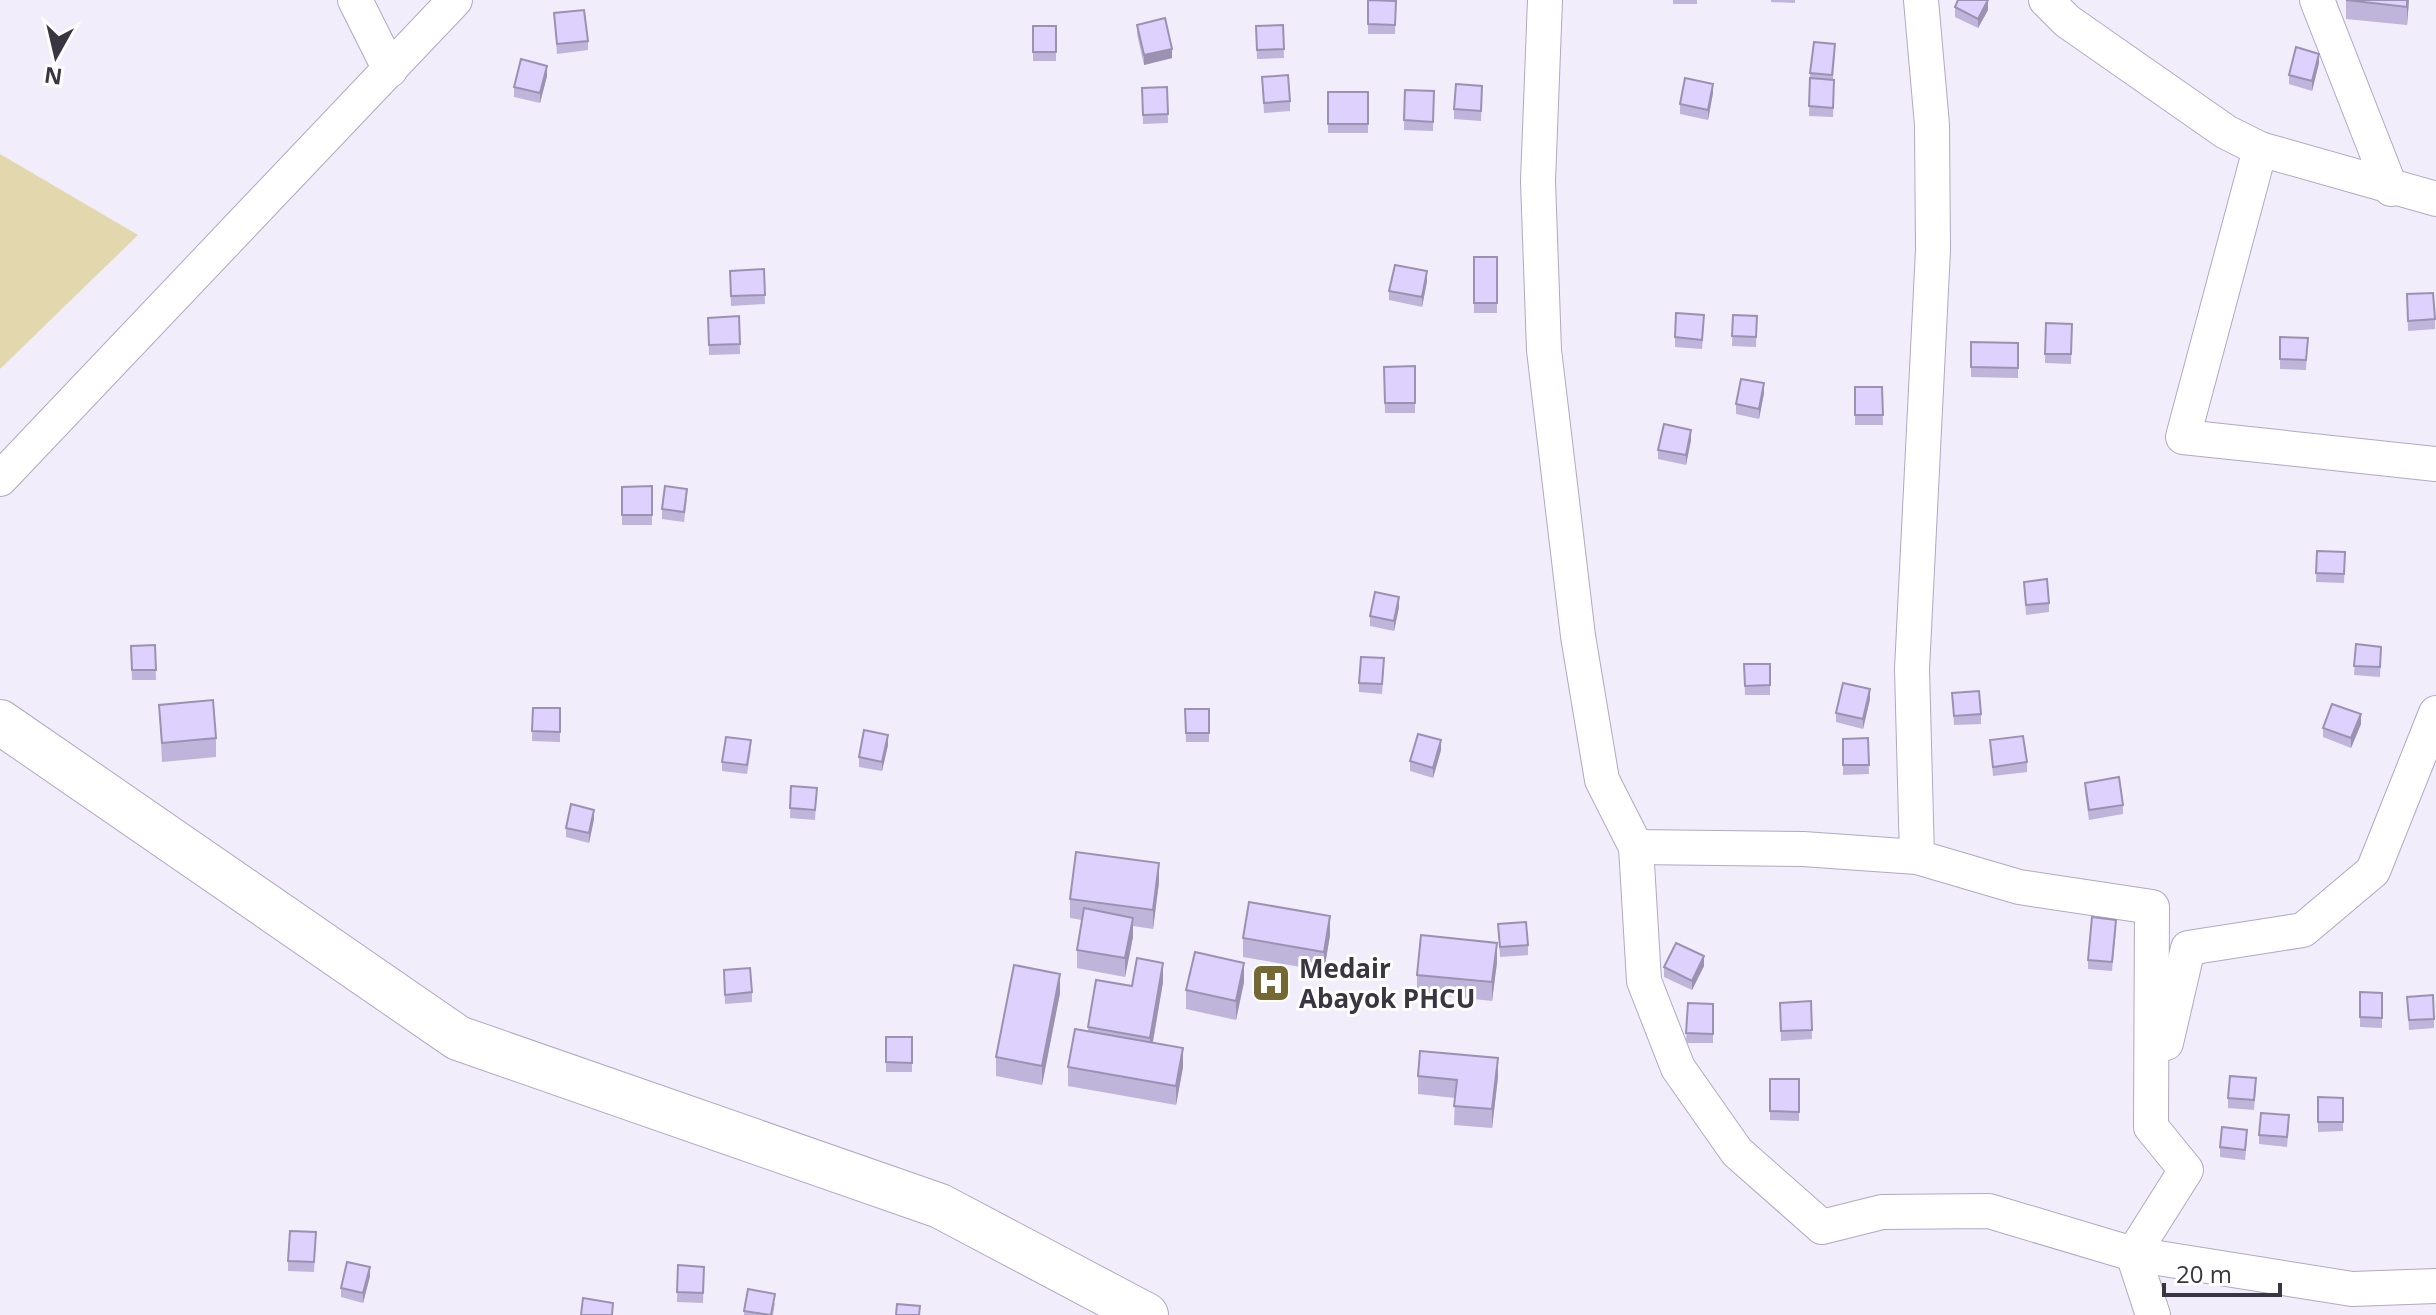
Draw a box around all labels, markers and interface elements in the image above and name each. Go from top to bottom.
north arrow [16,16,96,96]
text: N [42,61,64,93]
place label: Medair Abayok PHCU [1299,950,1475,1016]
hospital icon: Medair Abayok PHCU [1250,962,1292,1004]
scale bar [2164,1247,2280,1297]
text: 20 m [2176,1257,2232,1290]

